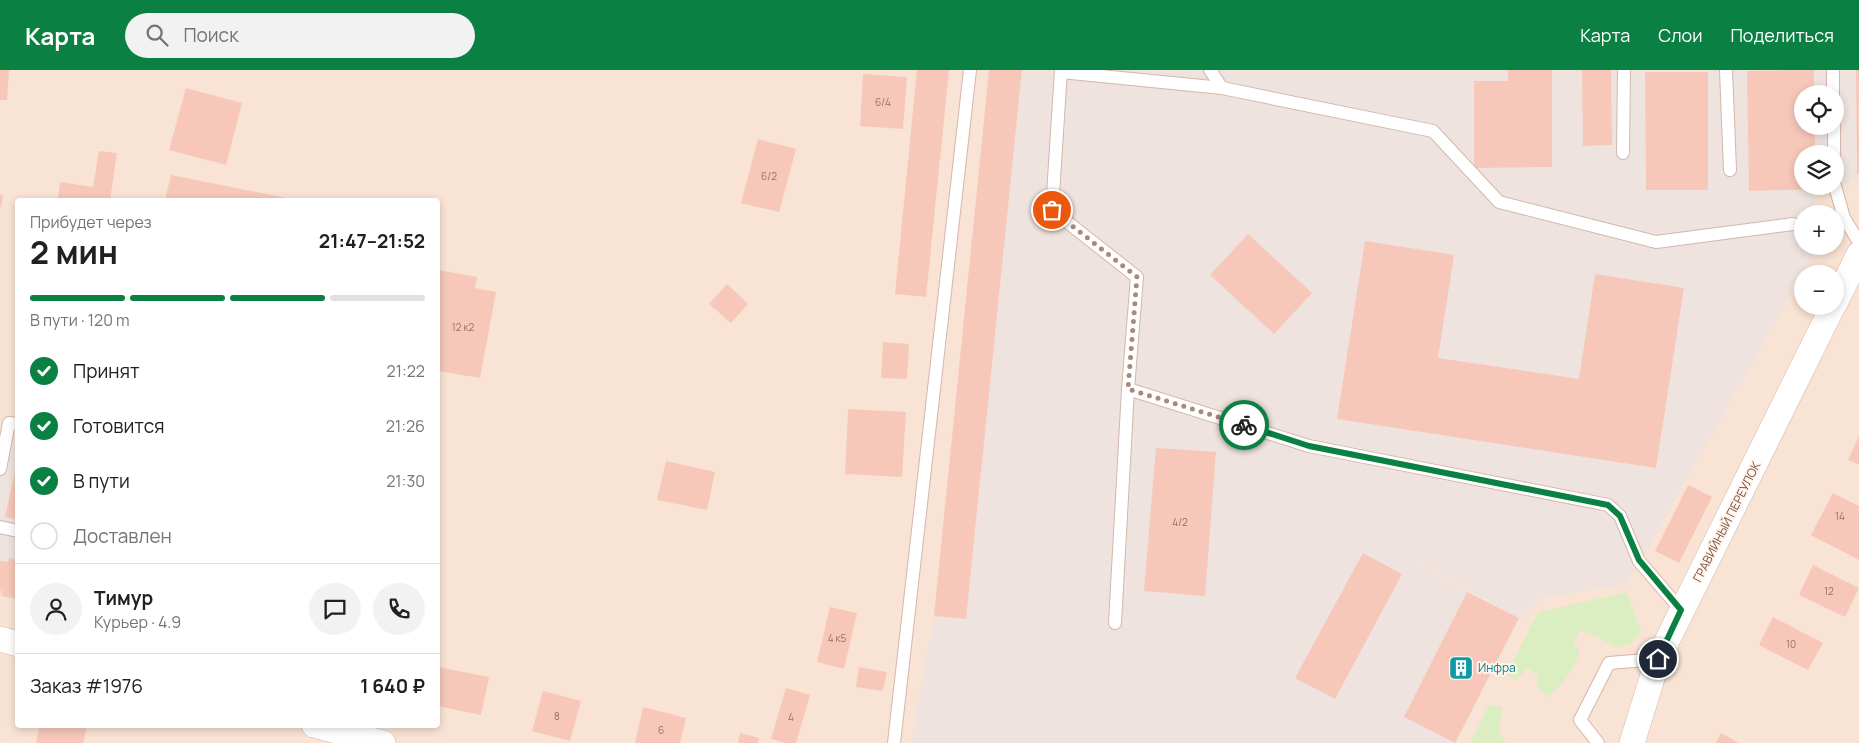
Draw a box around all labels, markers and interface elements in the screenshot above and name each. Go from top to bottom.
search box [125,13,475,58]
text: Карта [25,19,95,52]
icon: search [143,21,171,49]
text: Поиск [183,22,239,48]
text: Карта [1580,23,1630,47]
text: Слои [1658,23,1702,47]
text: Поделиться [1730,23,1834,47]
map controls [1794,85,1844,315]
button: locate [1794,85,1844,135]
house number: 6/4 [875,95,891,109]
button: layers [1794,145,1844,195]
house number: 6/2 [761,169,777,183]
pin [1031,189,1073,231]
icon: bag [1038,196,1066,224]
button: + [1794,205,1844,255]
text: Прибудет через [30,211,152,233]
text: 21:47–21:52 [319,228,425,254]
text: 2 мин [30,230,118,274]
button: − [1794,265,1844,315]
text: В пути · 120 m [30,309,130,331]
house number: 12 к2 [452,320,474,334]
icon: check [30,357,58,385]
text: Принят [73,358,140,384]
text: 21:22 [387,360,425,382]
courier [1219,400,1269,450]
icon: bike [1230,411,1258,439]
icon: check [30,412,58,440]
text: Готовится [73,413,165,439]
text: 21:26 [386,415,425,437]
street label: ГРАВИЙНЫЙ ПЕРЕУЛОК [1689,458,1765,585]
icon: check [30,467,58,495]
text: В пути [73,468,130,494]
text: 21:30 [386,470,425,492]
house number: 14 [1835,509,1845,523]
house number: 4/2 [1172,515,1188,529]
text: Доставлен [73,523,172,549]
button: person [30,583,82,635]
button: chat [309,583,361,635]
button: phone [373,583,425,635]
house number: 12 [1824,584,1834,598]
text: Тимур [94,585,153,611]
text: Курьер · 4.9 [94,611,181,633]
house number: 4 к5 [828,631,847,645]
house number: 10 [1786,637,1796,651]
pin [1637,638,1679,680]
icon: home [1644,645,1672,673]
building icon: Инфра [1448,655,1474,681]
place label: Инфра [1478,659,1516,676]
text: Заказ #1976 [30,673,143,699]
text: 1 640 ₽ [360,673,425,699]
house number: 8 [554,709,560,723]
house number: 4 [788,710,794,724]
house number: 6 [658,723,664,737]

